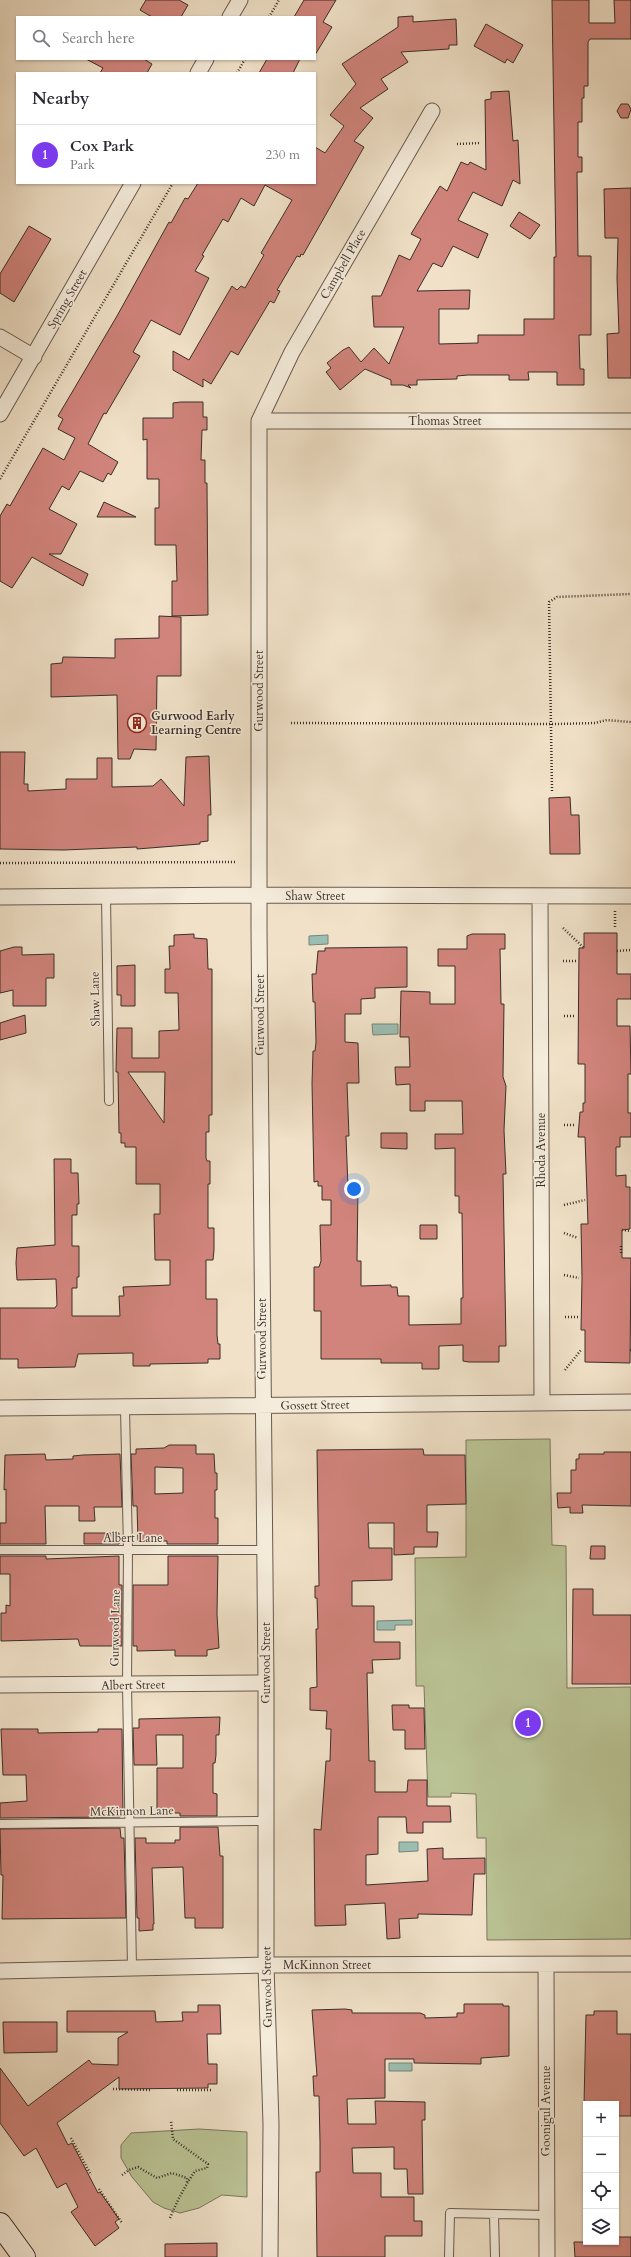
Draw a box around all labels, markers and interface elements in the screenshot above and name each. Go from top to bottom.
search box [16,16,316,60]
icon: search [30,27,52,49]
text: Search here [62,28,135,48]
text: Nearby [32,87,89,110]
text: Cox Park [70,136,134,156]
text: 1 [42,146,48,164]
text: 230 m [266,146,300,164]
text: Park [70,156,95,174]
street label: Campbell Place [316,226,370,302]
street label: Spring Street [44,266,90,331]
street label: Thomas Street [408,413,482,429]
street label: Gurwood Street [251,650,267,732]
place label: Gurwood Early Learning Centre [151,708,242,738]
building icon: Gurwood Early Learning Centre [126,712,148,734]
street label: Shaw Street [285,888,345,904]
street label: Shaw Lane [87,971,103,1027]
street label: Gurwood Street [252,974,268,1056]
street label: Rhoda Avenue [533,1112,549,1188]
your location [344,1179,364,1199]
street label: Gurwood Street [254,1298,270,1380]
street label: Gossett Street [280,1396,350,1414]
street label: Albert Lane [103,1530,163,1546]
street label: Gurwood Lane [106,1589,124,1667]
street label: Gurwood Street [258,1622,274,1704]
street label: Albert Street [101,1676,165,1694]
pin: 1 [515,1708,541,1738]
street label: McKinnon Lane [90,1802,174,1820]
street label: Gurwood Street [258,1946,276,2028]
street label: McKinnon Street [283,1957,371,1973]
street label: Goonigul Avenue [538,2065,554,2157]
map controls [583,2101,619,2245]
button: + [583,2101,619,2137]
button: − [583,2137,619,2173]
button: locate [583,2173,619,2209]
button: layers [583,2209,619,2245]

